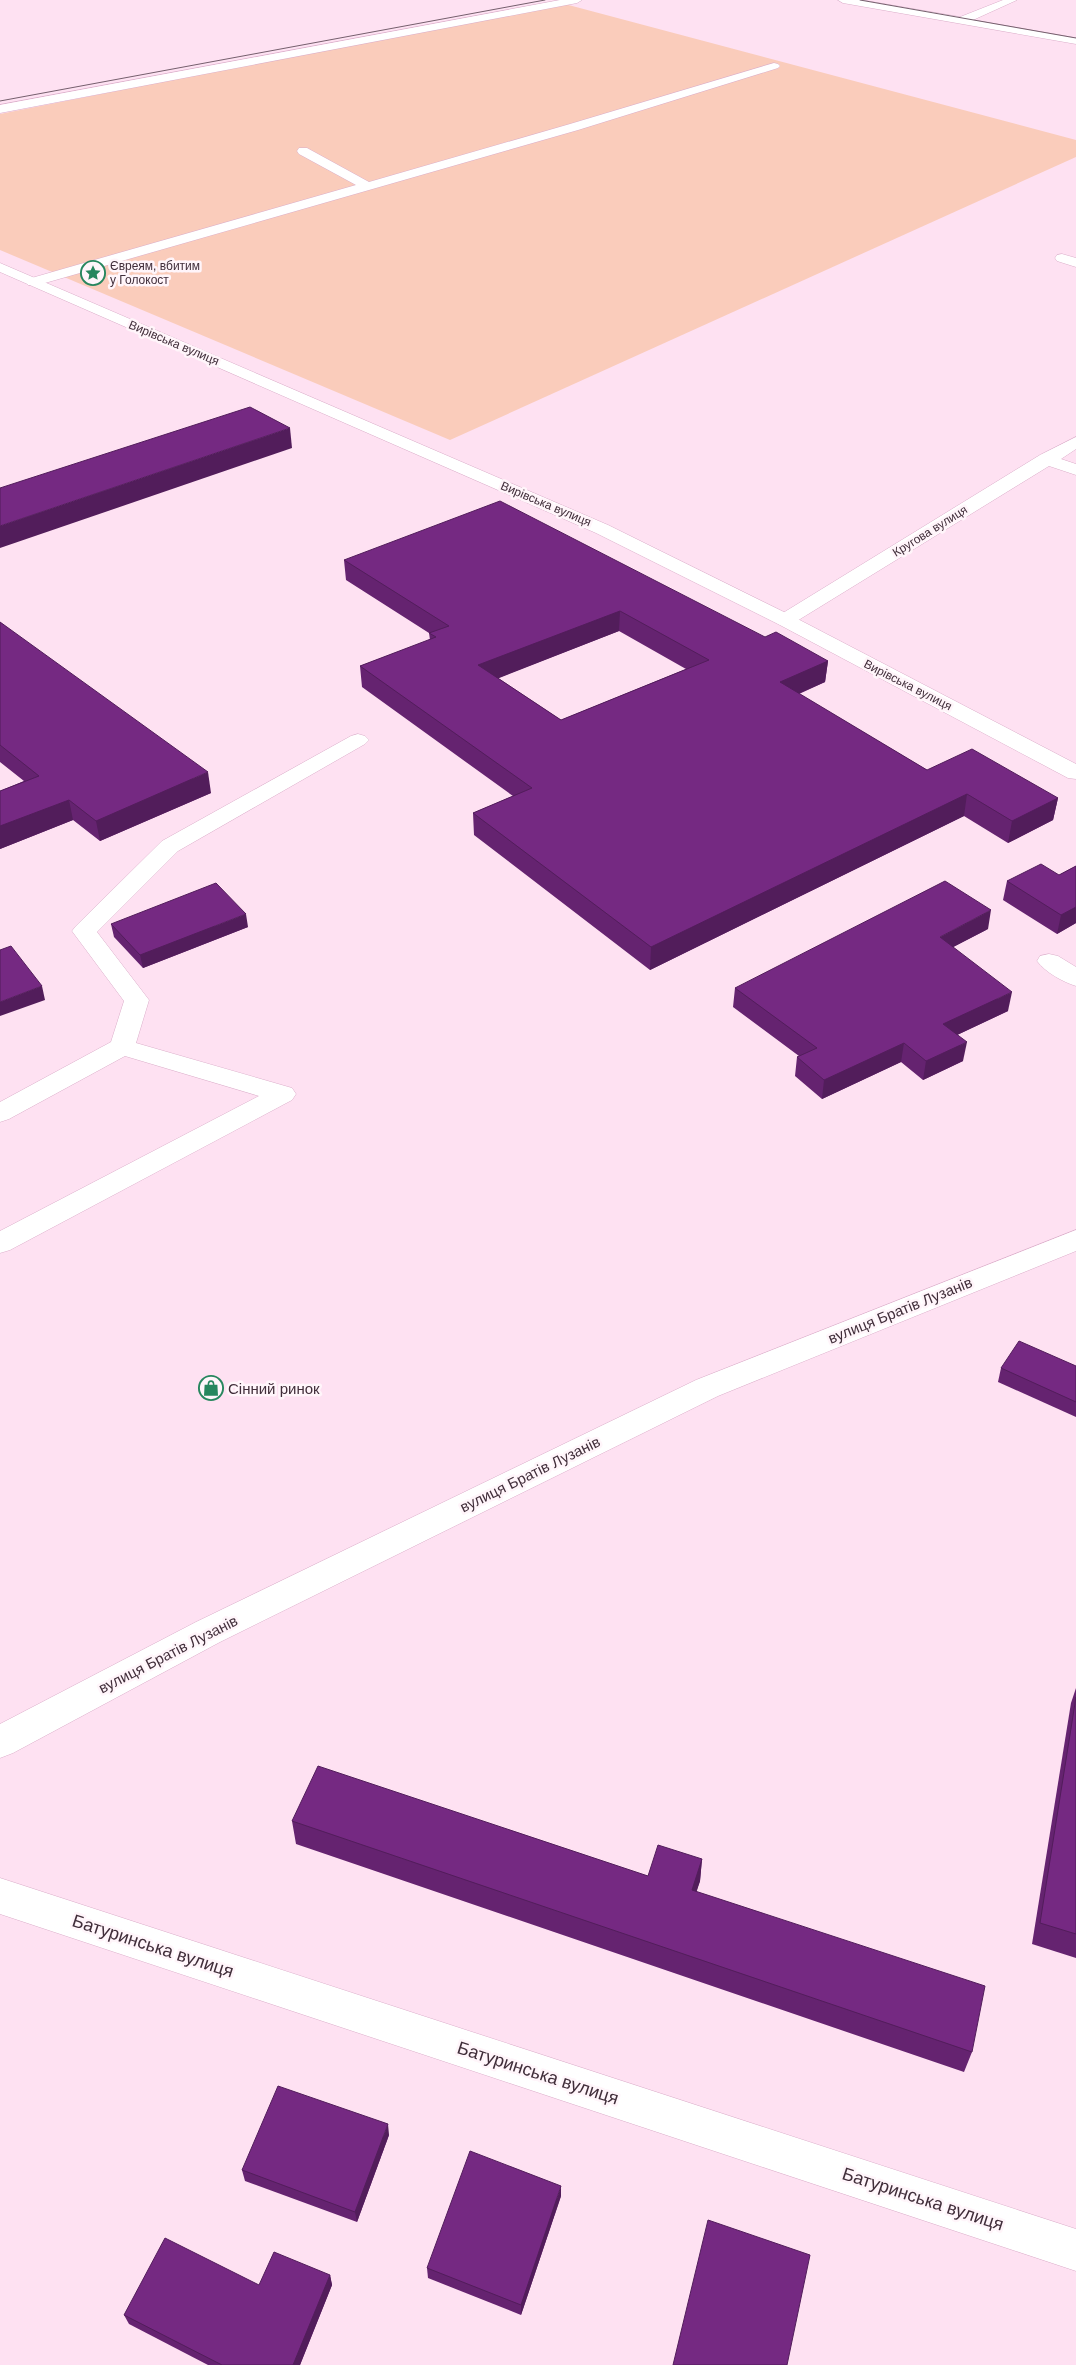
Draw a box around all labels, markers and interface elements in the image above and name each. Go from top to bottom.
place label: Євреям, вбитим у Голокост [110,259,200,287]
place icon: Євреям, вбитим у Голокост [80,260,106,286]
street label: Вирівська вулиця [127,318,221,368]
street label: Вирівська вулиця [499,479,593,529]
street label: Кругова вулиця [890,502,970,560]
street label: Вирівська вулиця [862,657,954,713]
street label: вулиця Братів Лузанів [826,1273,974,1347]
shop icon: Сінний ринок [198,1375,224,1401]
place label: Сінний ринок [228,1380,320,1397]
street label: вулиця Братів Лузанів [457,1433,603,1515]
street label: вулиця Братів Лузанів [96,1612,240,1696]
street label: Батуринська вулиця [70,1910,236,1982]
street label: Батуринська вулиця [455,2037,621,2109]
street label: Батуринська вулиця [840,2163,1006,2235]

